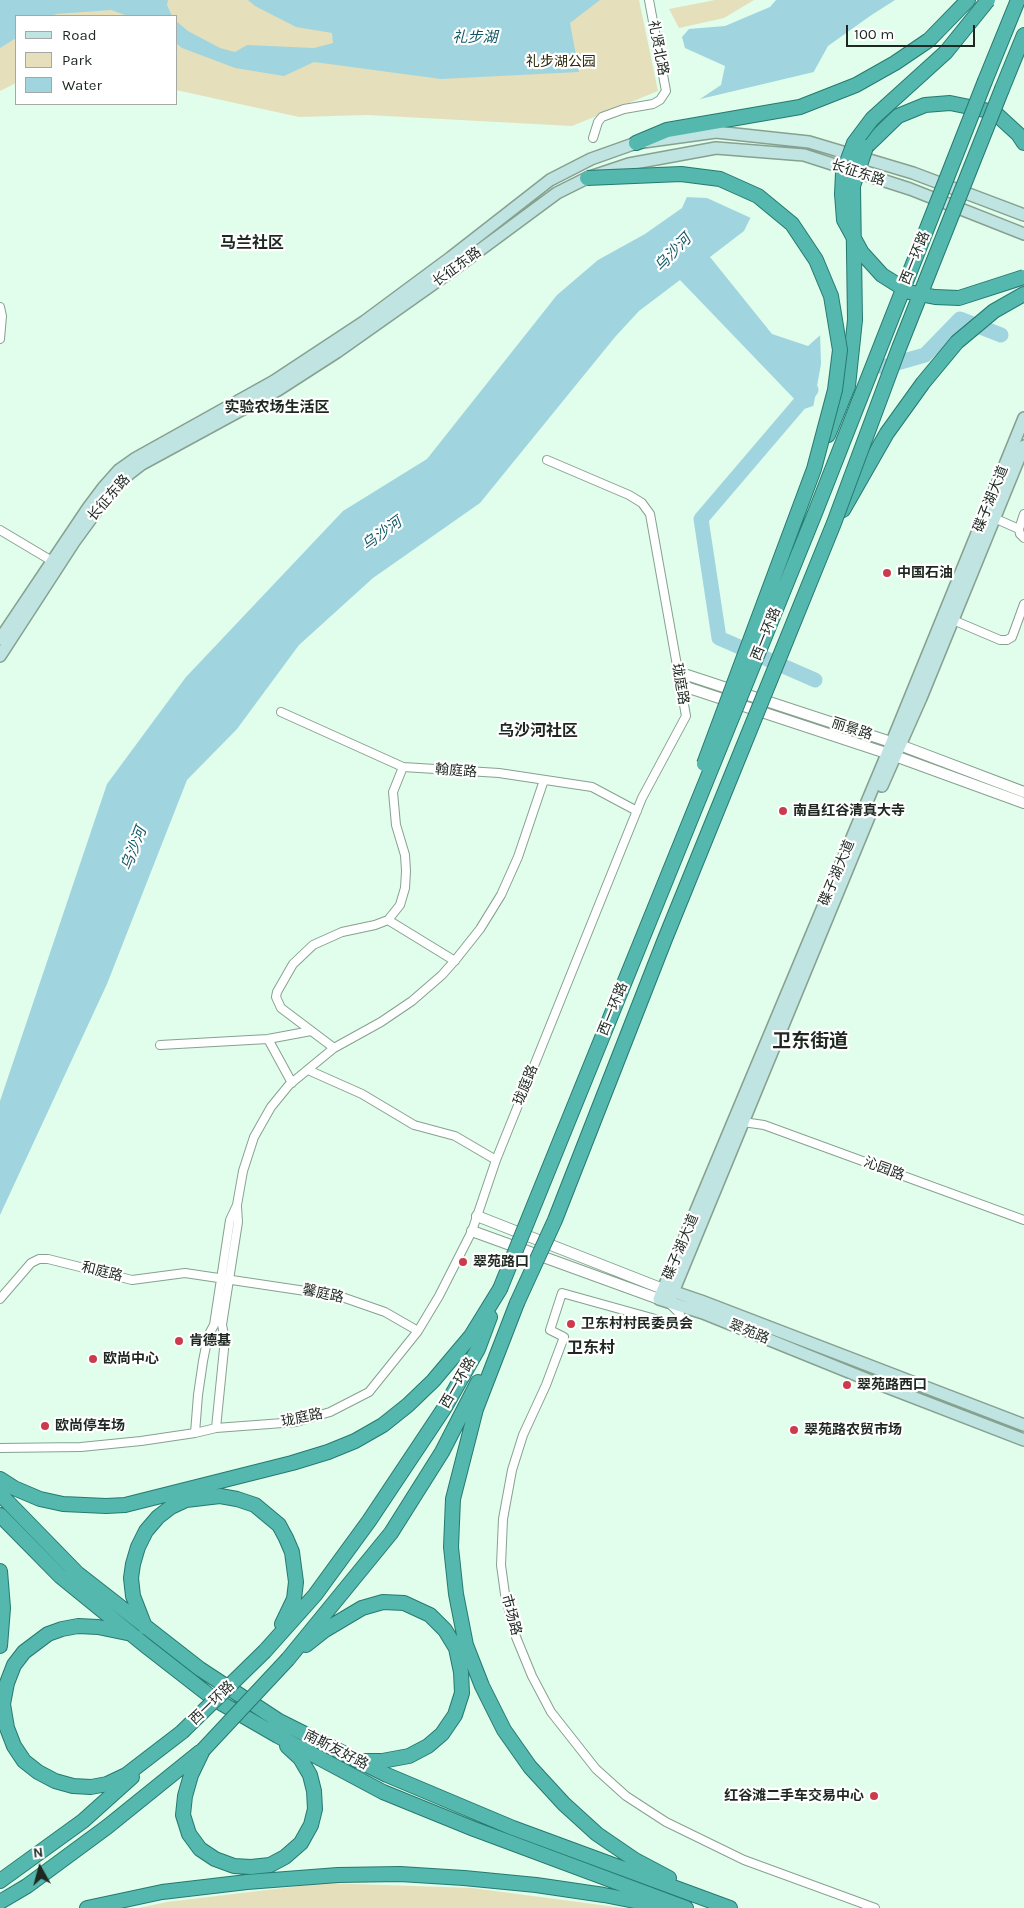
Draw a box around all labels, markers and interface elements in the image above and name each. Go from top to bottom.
legend [15,15,178,105]
scale bar [849,15,978,47]
street label: 礼贤北路 [644,19,672,77]
text: 100 m [854,25,894,43]
text: Road [62,26,97,44]
water label: 礼步湖 [453,29,497,47]
text: Park [62,51,92,69]
park label: 礼步湖公园 [526,54,596,70]
text: Water [62,76,102,94]
street label: 长征东路 [829,156,887,190]
street label: 西一环路 [897,229,933,287]
water label: 乌沙河 [651,231,695,275]
district label: 马兰社区 [220,233,284,253]
street label: 长征东路 [429,244,485,290]
district label: 实验农场生活区 [225,399,329,417]
street label: 碟子湖大道 [970,463,1012,535]
street label: 长征东路 [84,471,134,525]
water label: 乌沙河 [359,513,405,555]
place label: 中国石油 [897,565,953,581]
marker: 中国石油 [881,567,893,579]
street label: 西一环路 [748,605,784,663]
street label: 珑庭路 [668,662,692,706]
street label: 丽景路 [829,715,875,743]
district label: 乌沙河社区 [498,721,578,741]
street label: 翰庭路 [434,761,478,781]
place label: 南昌红谷清真大寺 [793,803,905,819]
marker: 南昌红谷清真大寺 [777,805,789,817]
water label: 乌沙河 [118,825,150,873]
street label: 碟子湖大道 [816,838,858,908]
street label: 西一环路 [595,980,631,1038]
district label: 卫东街道 [772,1031,848,1053]
street label: 珑庭路 [510,1062,542,1108]
street label: 沁园路 [861,1154,907,1184]
street label: 碟子湖大道 [660,1212,702,1282]
place label: 翠苑路口 [473,1254,529,1270]
marker: 翠苑路口 [457,1256,469,1268]
street label: 和庭路 [80,1259,124,1285]
street label: 馨庭路 [301,1281,345,1307]
place label: 卫东村村民委员会 [581,1316,693,1332]
street label: 翠苑路 [726,1316,772,1348]
marker: 卫东村村民委员会 [565,1318,577,1330]
place label: 肯德基 [189,1333,231,1349]
marker: 肯德基 [173,1335,185,1347]
district label: 卫东村 [567,1338,615,1358]
place label: 欧尚中心 [103,1351,159,1367]
marker: 欧尚中心 [87,1353,99,1365]
street label: 西一环路 [437,1355,479,1411]
place label: 翠苑路西口 [857,1377,927,1393]
marker: 翠苑路西口 [841,1379,853,1391]
street label: 珑庭路 [280,1405,324,1431]
place label: 欧尚停车场 [55,1418,125,1434]
marker: 欧尚停车场 [39,1420,51,1432]
place label: 翠苑路农贸市场 [804,1422,902,1438]
marker: 翠苑路农贸市场 [788,1424,800,1436]
street label: 市场路 [497,1593,525,1637]
street label: 西一环路 [186,1678,238,1728]
street label: 南斯友好路 [301,1727,371,1773]
place label: 红谷滩二手车交易中心 [724,1788,864,1804]
marker: 红谷滩二手车交易中心 [868,1790,880,1802]
north arrow [15,1843,65,1893]
text: N [32,1844,44,1862]

